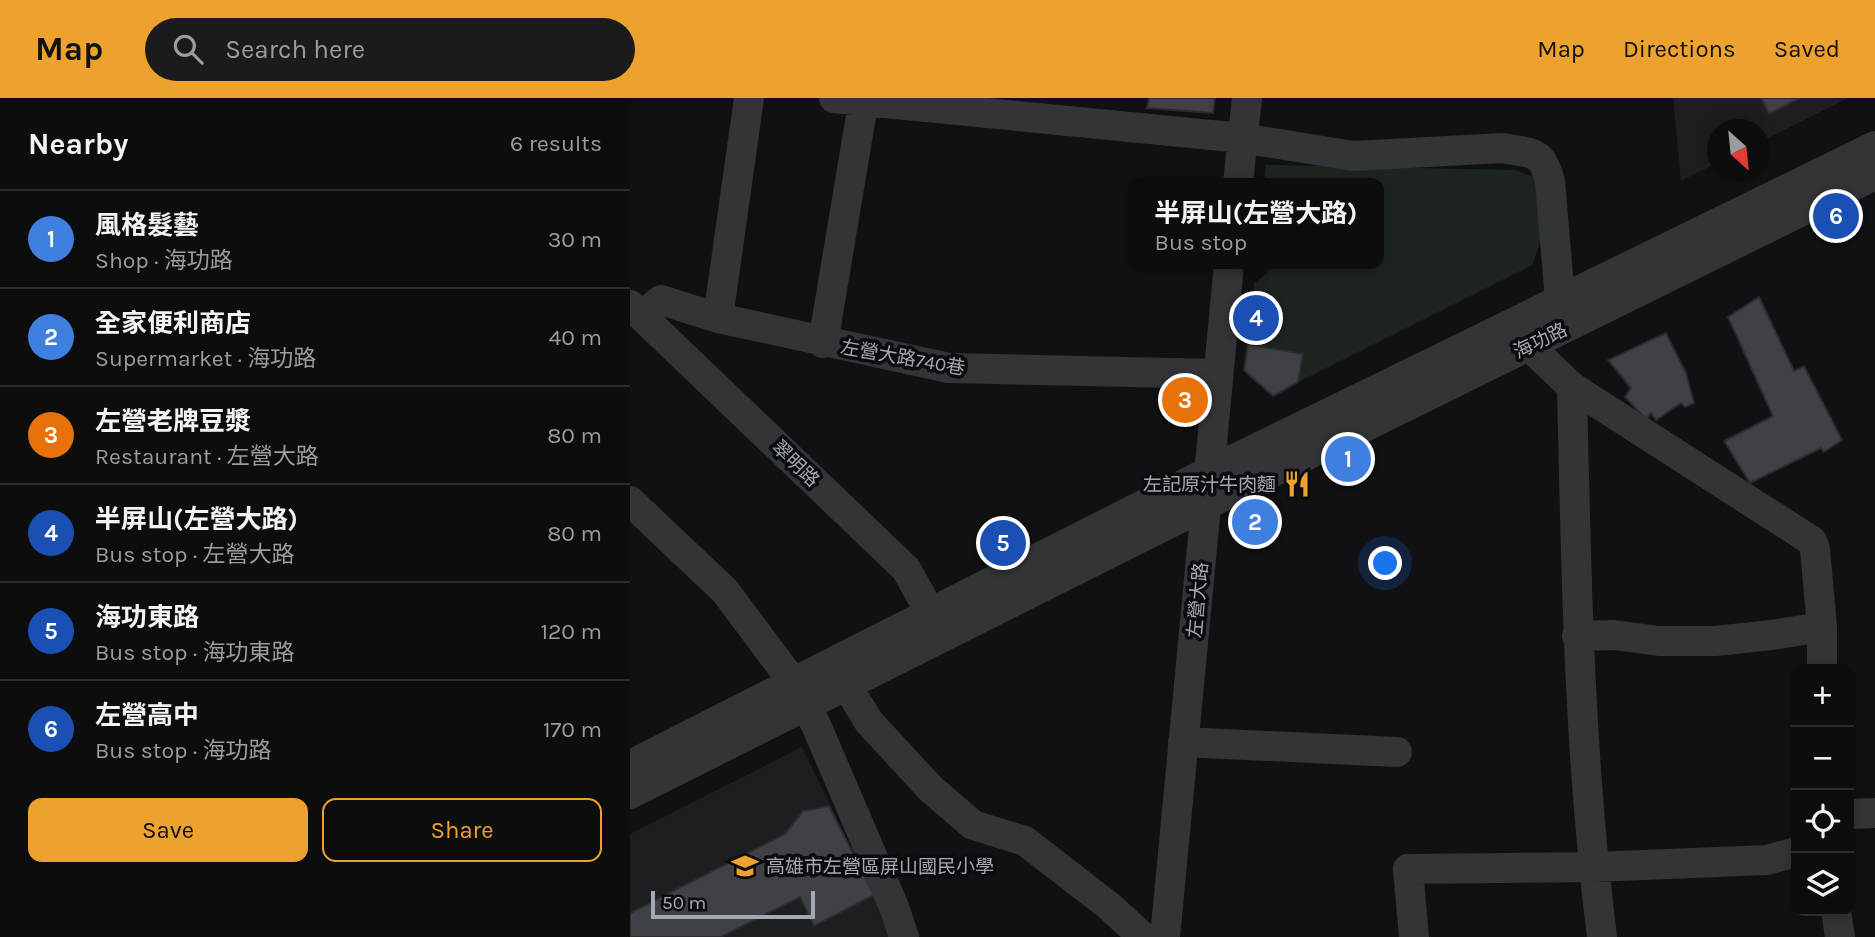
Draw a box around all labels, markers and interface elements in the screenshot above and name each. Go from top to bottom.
search box [145,18,635,81]
text: Map [35,30,103,68]
icon: search [169,30,207,68]
text: Search here [225,34,365,65]
text: Map [1537,35,1585,63]
text: Directions [1623,35,1736,63]
text: Saved [1774,35,1840,63]
north arrow [1707,119,1770,182]
text: Nearby [28,126,128,162]
text: 6 results [510,130,602,157]
popup [1128,178,1384,269]
pin: 6 [1813,190,1859,242]
text: 半屏山(左營大路) [1155,198,1357,229]
text: 風格髮藝 [95,210,199,241]
text: 1 [47,226,55,253]
text: 30 m [548,226,602,253]
text: Bus stop [1155,229,1247,256]
text: Shop · 海功路 [95,247,233,274]
pin: 4 [1233,292,1279,344]
text: 全家便利商店 [95,308,251,339]
street label: 海功路 [1510,319,1571,363]
text: 2 [44,324,58,351]
text: 40 m [549,324,602,351]
street label: 左營大路740巷 [839,336,967,380]
text: Supermarket · 海功路 [95,345,316,372]
pin: 3 [1162,374,1208,426]
text: 左營老牌豆漿 [95,406,251,437]
text: 3 [44,422,58,449]
text: 80 m [547,422,602,449]
pin: 1 [1325,433,1371,485]
street label: 翠明路 [767,436,823,491]
text: Restaurant · 左營大路 [95,443,319,470]
restaurant icon: 左記原汁牛肉麵 [1282,469,1312,499]
place label: 左記原汁牛肉麵 [1143,474,1276,496]
pin: 2 [1232,496,1278,548]
text: 半屏山(左營大路) [95,504,298,535]
pin: 5 [980,517,1026,569]
text: 4 [44,520,58,547]
text: 80 m [547,520,602,547]
text: Bus stop · 左營大路 [95,541,295,568]
your location [1368,546,1402,580]
street label: 左營大路 [1184,561,1212,639]
text: 海功東路 [95,602,199,633]
text: 5 [44,618,58,645]
text: 120 m [540,618,602,645]
text: Bus stop · 海功東路 [95,639,295,666]
map controls [1791,664,1854,916]
button: + [1791,664,1854,727]
text: 左營高中 [95,700,199,731]
text: 6 [44,716,58,743]
text: 170 m [543,716,602,743]
button: − [1791,727,1854,790]
text: Bus stop · 海功路 [95,737,272,764]
button: locate [1791,790,1854,853]
button: Save [28,798,308,862]
button: Share [322,798,602,862]
school or university icon: 高雄市左營區屏山國民小學 [730,851,760,881]
button: layers [1791,853,1854,916]
place label: 高雄市左營區屏山國民小學 [766,856,994,878]
scale bar [651,888,816,920]
text: 50 m [662,892,706,914]

